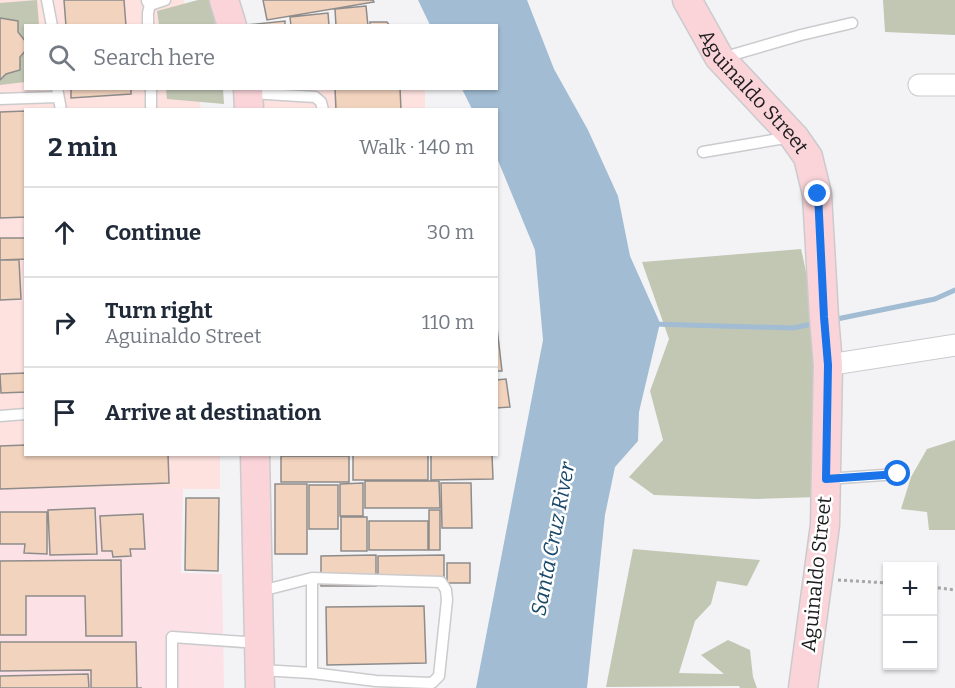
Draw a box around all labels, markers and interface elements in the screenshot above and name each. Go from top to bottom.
search box [24,24,498,90]
street label: Aguinaldo Street [694,25,814,158]
icon: search [45,41,78,74]
text: Search here [93,44,215,71]
text: 2 min [48,132,117,163]
text: Walk · 140 m [359,135,474,159]
route end [804,180,830,206]
icon: ahead [48,216,81,249]
text: Continue [105,219,201,246]
text: 30 m [427,220,474,244]
text: Turn right [105,297,213,324]
icon: right [48,306,81,339]
text: 110 m [422,310,474,334]
text: Aguinaldo Street [105,324,261,348]
icon: arrive [48,396,81,429]
text: Arrive at destination [105,399,321,426]
water label: Santa Cruz River [525,459,581,618]
route start [884,460,910,486]
street label: Aguinaldo Street [796,495,836,653]
map controls [883,562,937,670]
button: + [883,562,937,616]
button: − [883,616,937,670]

